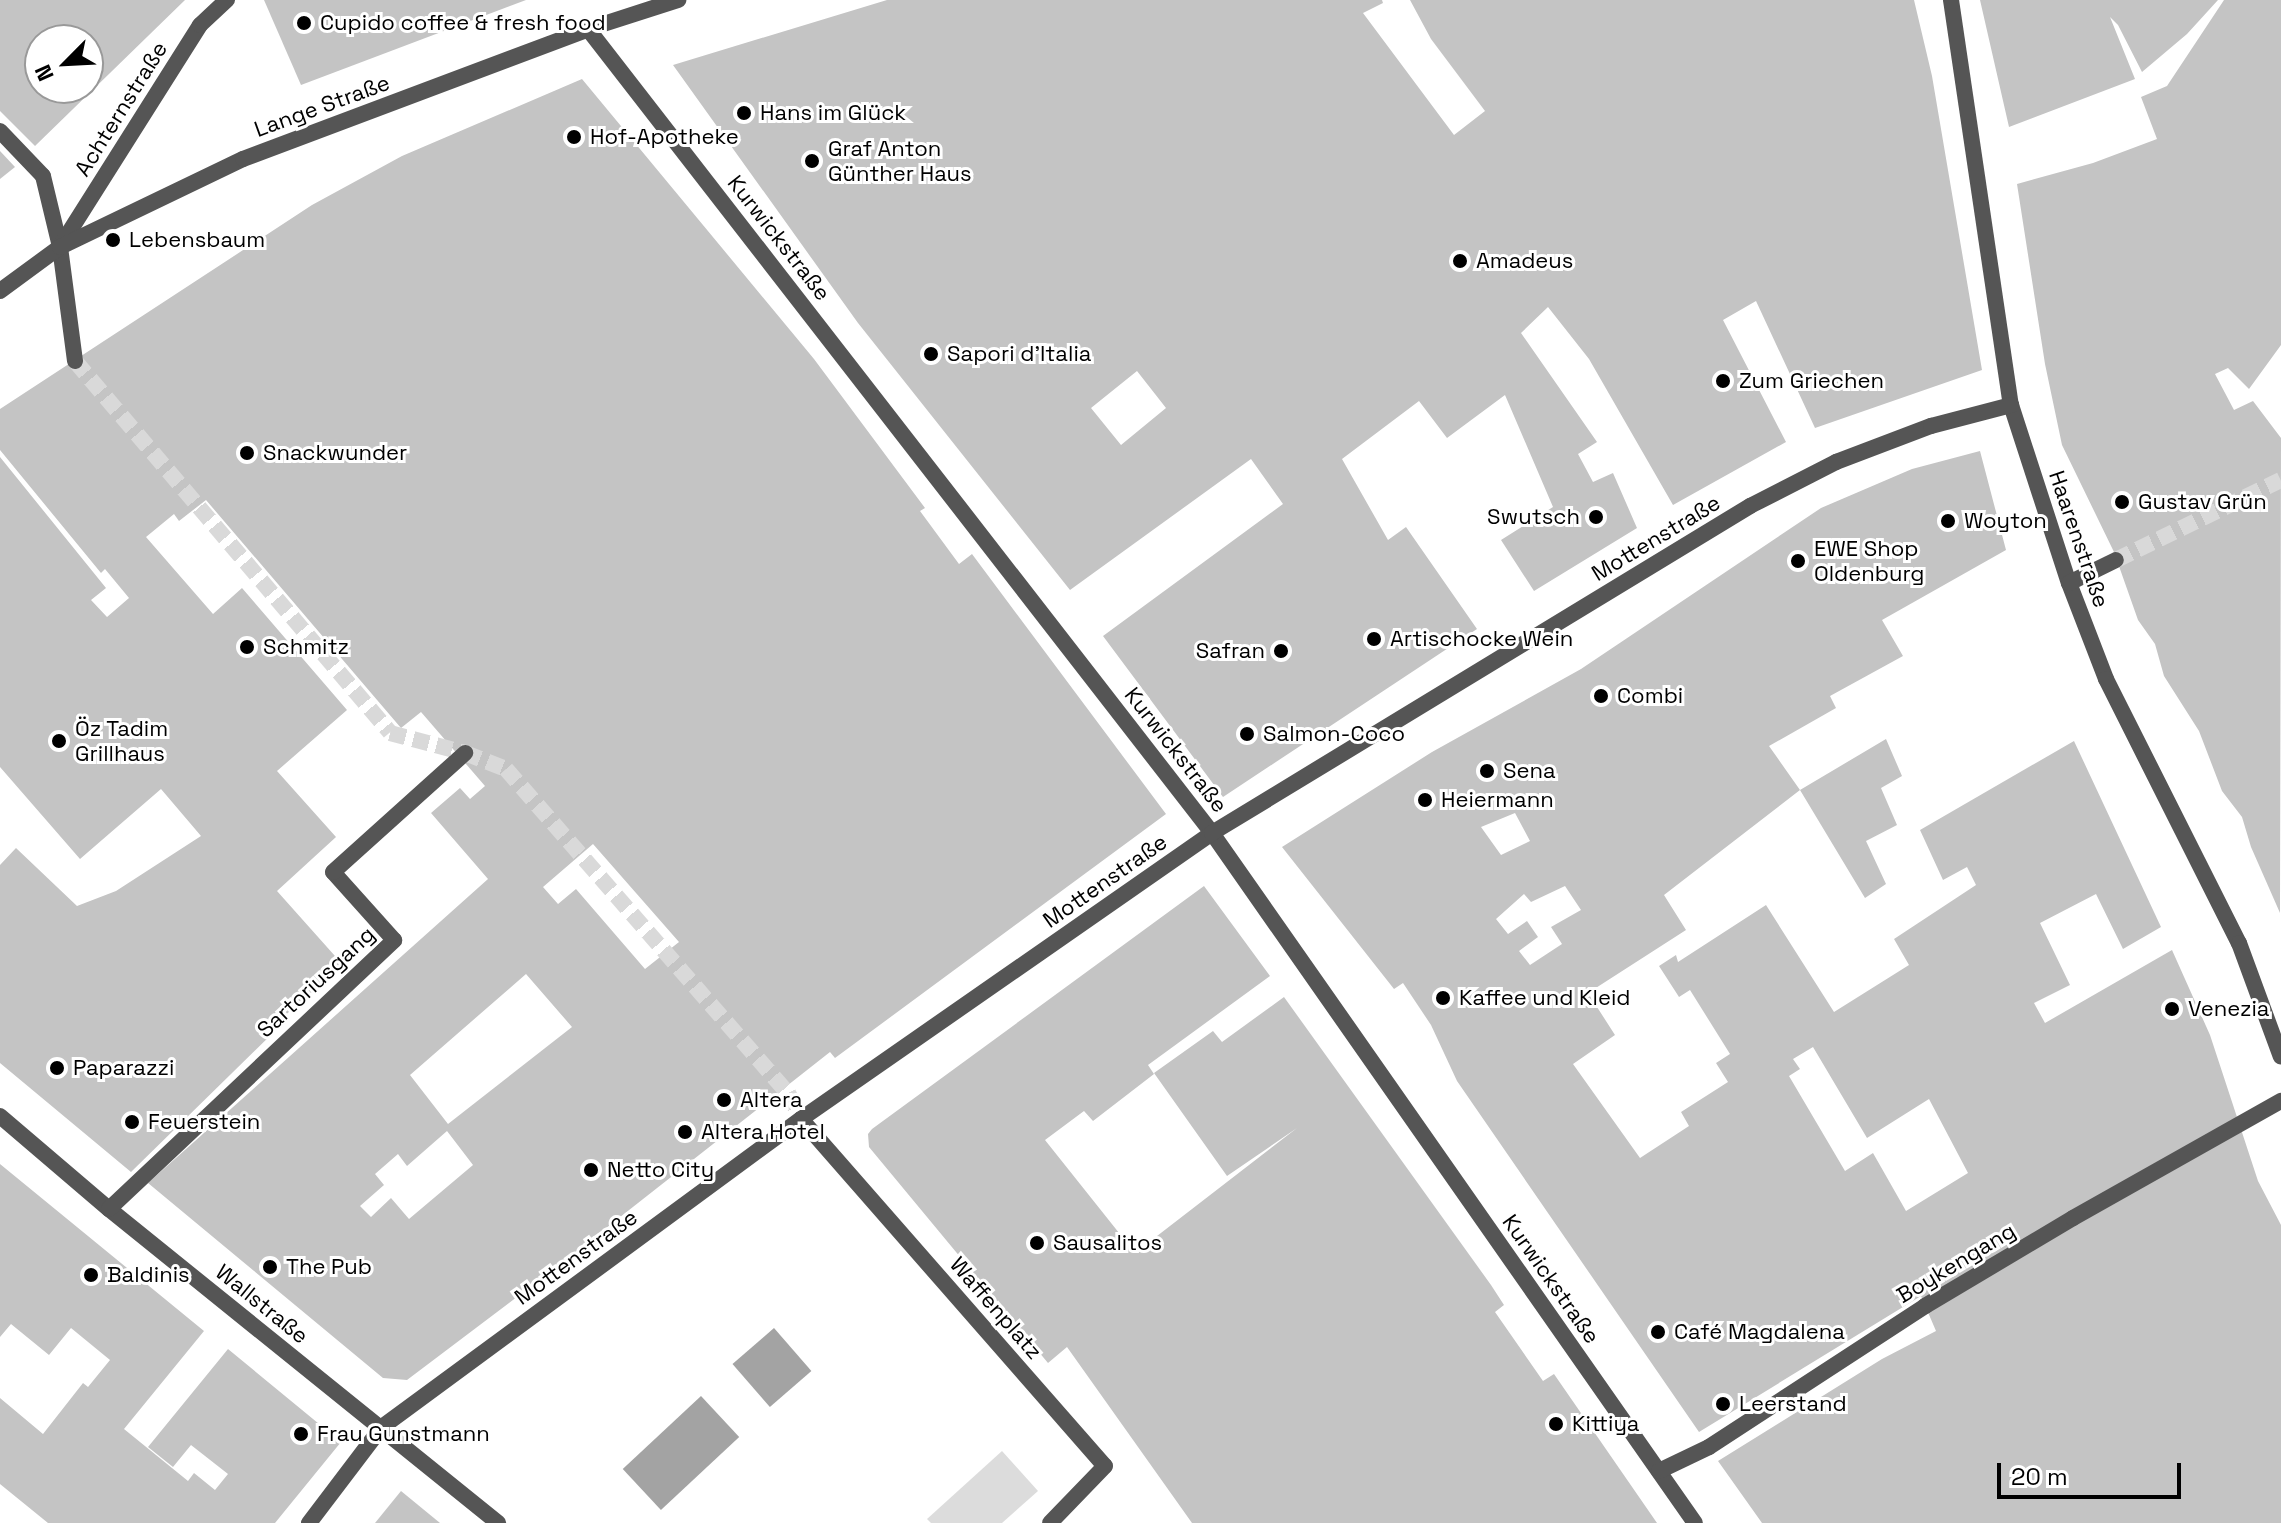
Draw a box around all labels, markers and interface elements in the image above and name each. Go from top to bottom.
place label: Cupido coffee & fresh food [320,10,606,36]
marker: Cupido coffee & fresh food [295,14,313,32]
north arrow [24,24,104,104]
street label: Achternstraße [69,37,173,181]
text: N [28,61,60,85]
street label: Lange Straße [251,69,393,143]
place label: Hans im Glück [760,100,906,126]
marker: Hans im Glück [735,104,753,122]
place label: Hof-Apotheke [590,124,739,150]
marker: Hof-Apotheke [565,128,583,146]
place label: Graf Anton Günther Haus [828,135,972,186]
marker: Graf Anton Günther Haus [803,152,821,170]
street label: Kurwickstraße [722,170,836,306]
place label: Lebensbaum [129,227,265,253]
marker: Lebensbaum [104,231,122,249]
place label: Amadeus [1476,248,1573,274]
marker: Amadeus [1451,252,1469,270]
place label: Sapori d'Italia [947,341,1091,367]
marker: Sapori d'Italia [922,345,940,363]
place label: Zum Griechen [1739,368,1884,394]
marker: Zum Griechen [1714,372,1732,390]
place label: Snackwunder [263,440,407,466]
marker: Snackwunder [238,444,256,462]
street label: Haarenstraße [2043,467,2115,611]
street label: Mottenstraße [1587,489,1725,587]
place label: Gustav Grün [2138,489,2267,515]
marker: Gustav Grün [2113,493,2131,511]
place label: Swutsch [1487,504,1580,530]
marker: Swutsch [1587,508,1605,526]
place label: Woyton [1964,508,2047,534]
marker: Woyton [1939,512,1957,530]
place label: EWE Shop Oldenburg [1814,535,1924,586]
marker: EWE Shop Oldenburg [1789,552,1807,570]
place label: Artischocke Wein [1390,626,1573,652]
marker: Artischocke Wein [1365,630,1383,648]
place label: Schmitz [263,634,349,660]
marker: Schmitz [238,638,256,656]
place label: Safran [1196,638,1265,664]
marker: Safran [1272,642,1290,660]
street label: Kurwickstraße [1119,682,1233,818]
place label: Combi [1617,683,1683,709]
marker: Combi [1592,687,1610,705]
place label: Öz Tadim Grillhaus [75,715,169,766]
place label: Salmon-Coco [1263,721,1405,747]
marker: Salmon-Coco [1238,725,1256,743]
marker: Öz Tadim Grillhaus [50,732,68,750]
place label: Sena [1503,758,1556,784]
marker: Sena [1478,762,1496,780]
place label: Heiermann [1441,787,1554,813]
marker: Heiermann [1416,791,1434,809]
street label: Mottenstraße [1038,829,1172,933]
street label: Sartoriusgang [252,921,380,1043]
place label: Kaffee und Kleid [1459,985,1630,1011]
marker: Kaffee und Kleid [1434,989,1452,1007]
place label: Venezia [2188,996,2269,1022]
marker: Venezia [2163,1000,2181,1018]
place label: Paparazzi [73,1055,174,1081]
marker: Paparazzi [48,1059,66,1077]
place label: Altera [740,1087,803,1113]
marker: Altera [715,1091,733,1109]
place label: Feuerstein [148,1109,260,1135]
marker: Feuerstein [123,1113,141,1131]
place label: Altera Hotel [701,1119,825,1145]
marker: Altera Hotel [676,1123,694,1141]
place label: Netto City [607,1157,714,1183]
marker: Netto City [582,1161,600,1179]
street label: Mottenstraße [510,1204,642,1310]
street label: Kurwickstraße [1497,1209,1605,1349]
street label: Boykengang [1892,1217,2020,1309]
place label: Sausalitos [1053,1230,1162,1256]
marker: Sausalitos [1028,1234,1046,1252]
street label: Waffenplatz [944,1251,1048,1365]
place label: The Pub [286,1254,372,1280]
marker: The Pub [261,1258,279,1276]
street label: Wallstraße [210,1259,314,1349]
place label: Baldinis [107,1262,190,1288]
marker: Baldinis [82,1266,100,1284]
place label: Café Magdalena [1674,1319,1845,1345]
marker: Café Magdalena [1649,1323,1667,1341]
place label: Leerstand [1739,1391,1847,1417]
marker: Leerstand [1714,1395,1732,1413]
place label: Kittiya [1572,1411,1640,1437]
marker: Kittiya [1547,1415,1565,1433]
place label: Frau Gunstmann [317,1421,490,1447]
marker: Frau Gunstmann [292,1425,310,1443]
scale bar [2001,1447,2185,1497]
text: 20 m [2011,1461,2068,1492]

